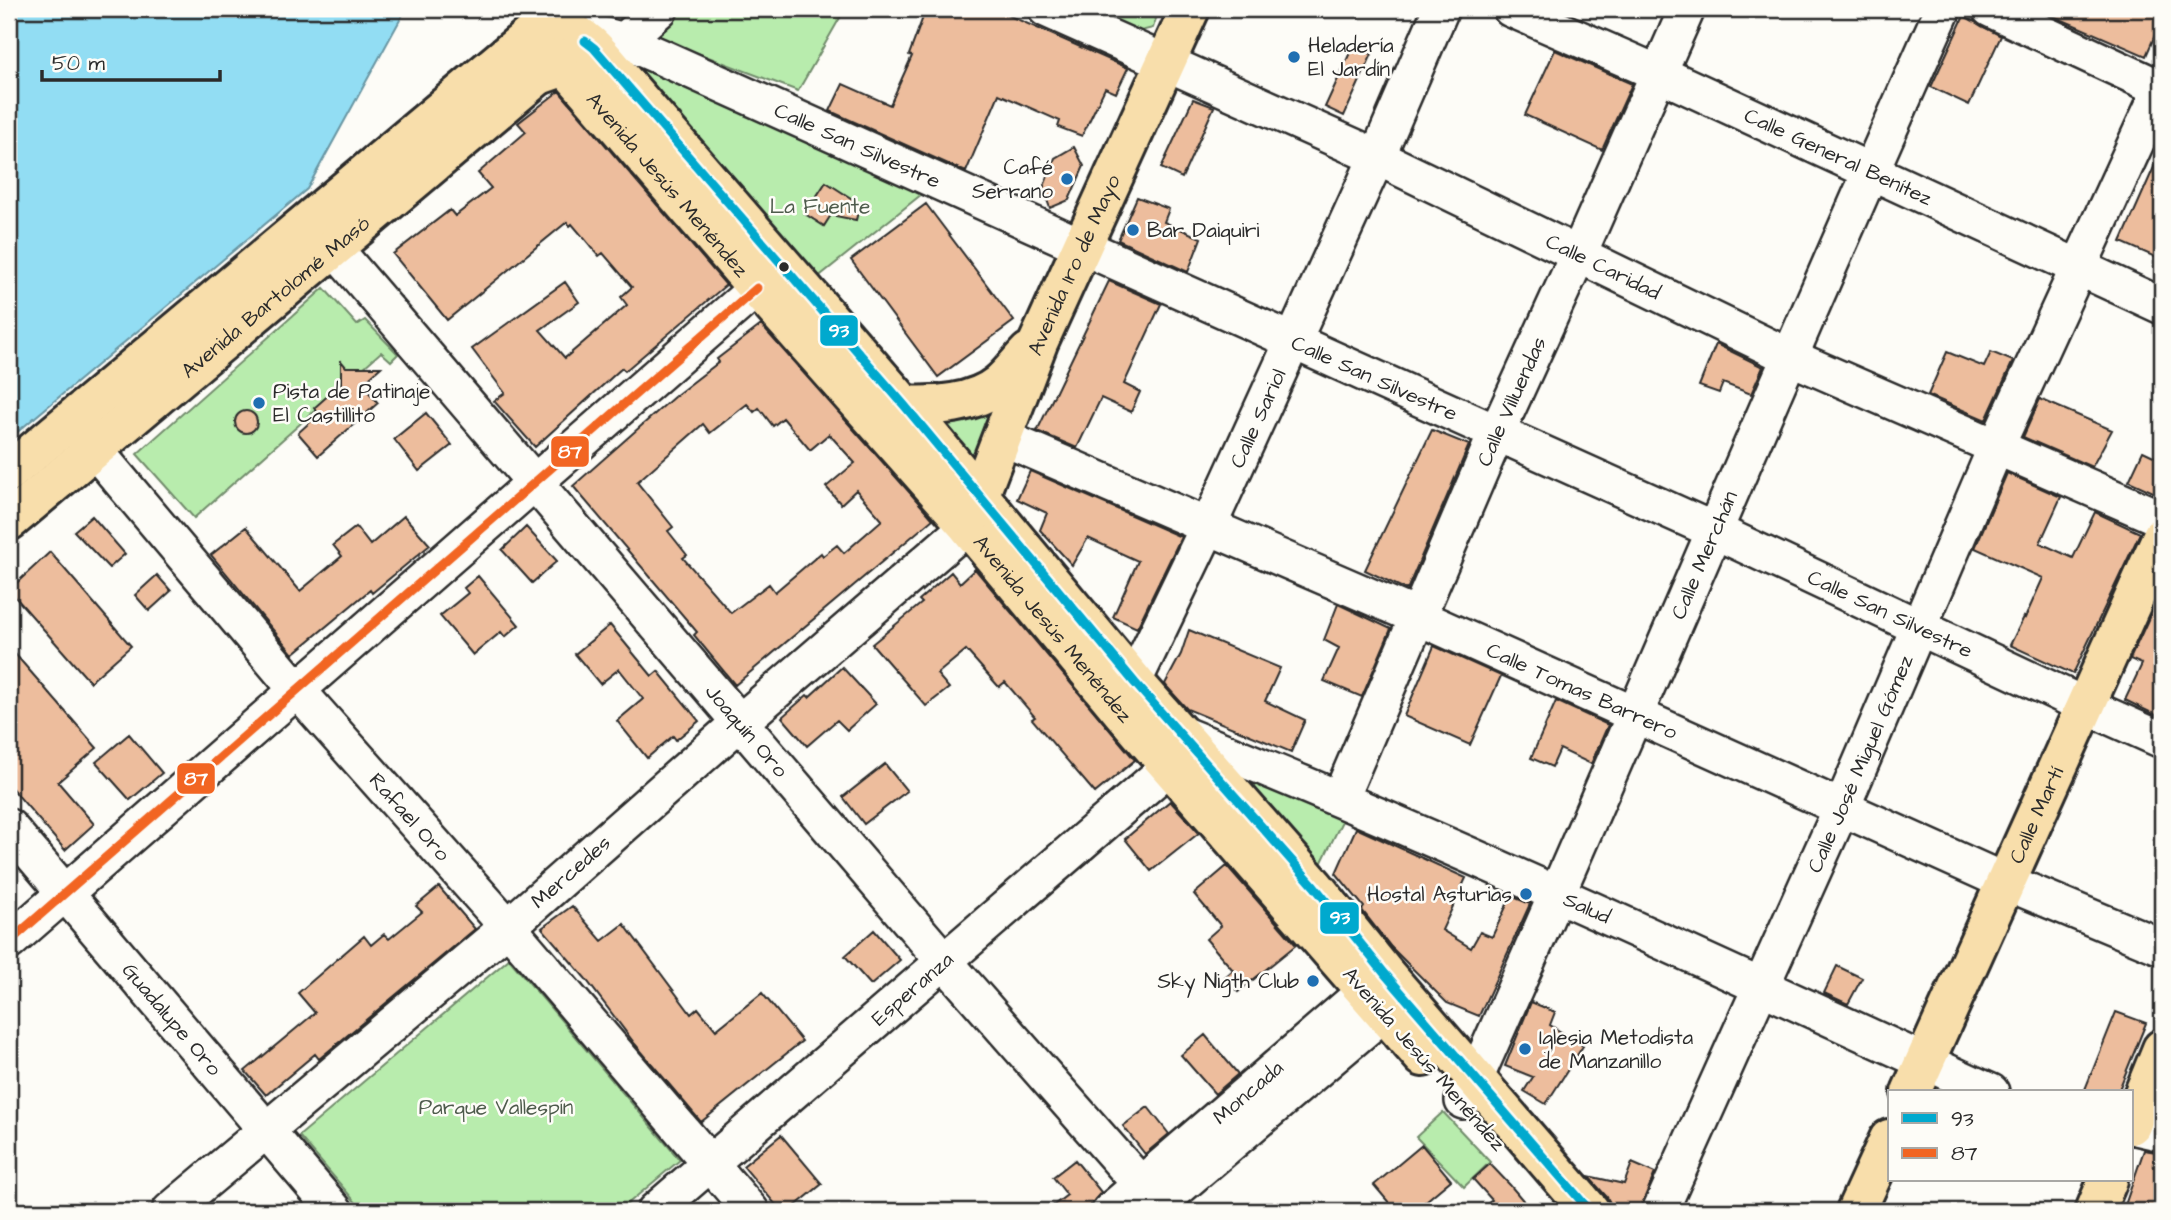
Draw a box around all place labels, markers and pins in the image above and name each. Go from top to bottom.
place label: Heladería El Jardín [1308,31,1394,84]
marker: Heladería El Jardín [1286,49,1302,65]
place label: Café Serrano [972,153,1053,206]
marker: Café Serrano [1059,171,1075,187]
place label: Bar Daiquiri [1147,216,1260,245]
marker: Bar Daiquiri [1125,222,1141,238]
unlabelled marker [777,260,791,274]
place label: Pista de Patinaje El Castillito [273,377,430,430]
marker: Pista de Patinaje El Castillito [251,395,267,411]
place label: Hostal Asturias [1367,880,1512,909]
marker: Hostal Asturias [1518,886,1534,902]
place label: Sky Nigth Club [1158,967,1299,998]
marker: Sky Nigth Club [1305,973,1321,989]
place label: Iglesia Metodista de Manzanillo [1539,1023,1693,1076]
marker: Iglesia Metodista de Manzanillo [1517,1041,1533,1057]

